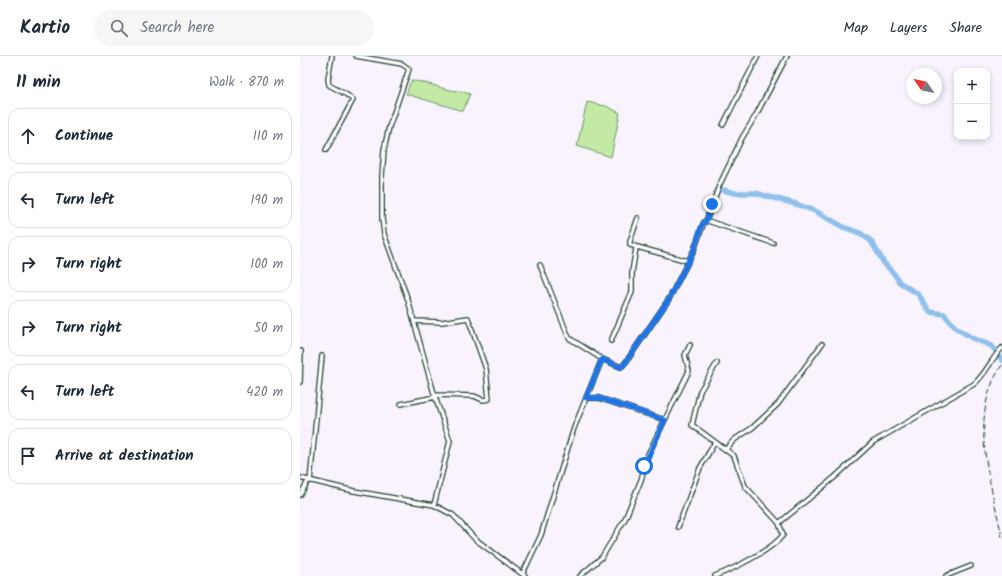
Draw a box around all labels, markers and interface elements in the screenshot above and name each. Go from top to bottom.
search box [94,10,374,46]
text: Kartio [20,13,70,43]
text: Search here [140,16,214,40]
icon: search [108,17,130,39]
text: Map [844,17,868,39]
text: Layers [890,17,928,39]
text: Share [950,17,982,39]
north arrow [906,68,942,104]
map controls [954,68,990,140]
button: + [954,68,990,104]
text: 11 min [16,69,61,96]
text: Walk · 870 m [209,72,284,93]
button: − [954,104,990,140]
text: Continue [55,124,113,148]
icon: ahead [17,125,39,147]
text: 110 m [253,126,283,147]
text: Turn left [55,188,115,212]
icon: left [17,189,39,211]
text: 190 m [251,190,283,211]
route end [703,195,721,213]
text: Turn right [55,252,122,276]
icon: right [17,253,39,275]
text: 100 m [250,254,283,275]
text: Turn right [55,316,122,340]
icon: right [17,317,39,339]
text: 50 m [254,318,283,339]
text: Turn left [55,380,115,404]
icon: left [17,381,39,403]
text: 420 m [246,382,283,403]
text: Arrive at destination [55,444,194,468]
icon: arrive [17,445,39,467]
route start [635,457,653,475]

